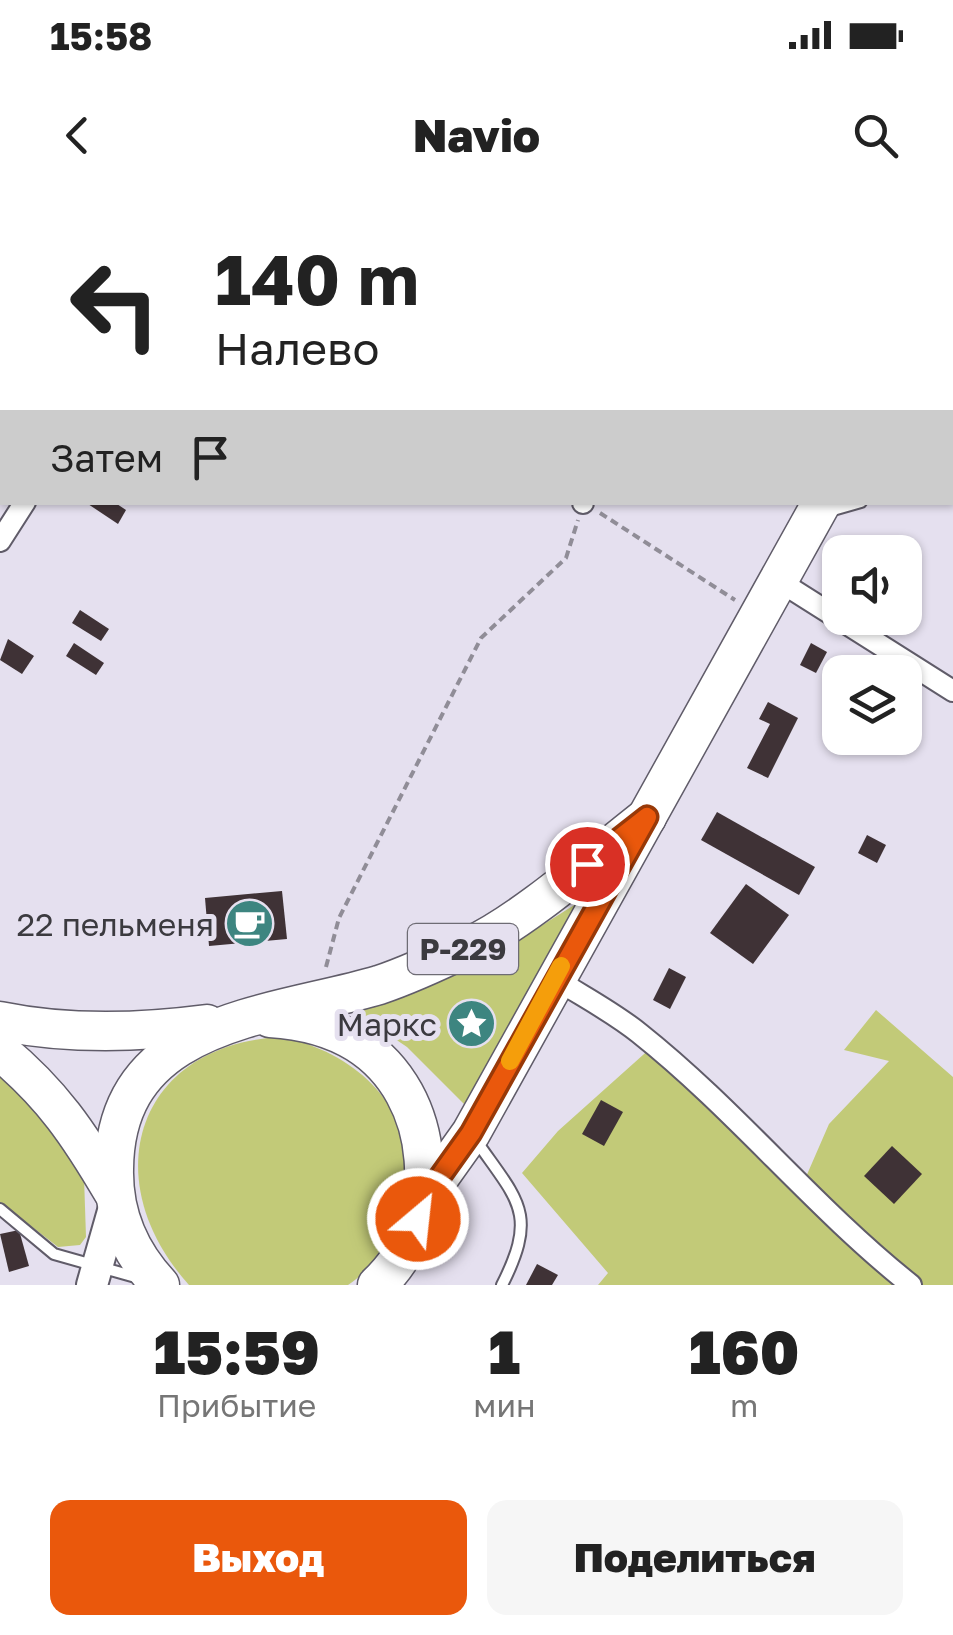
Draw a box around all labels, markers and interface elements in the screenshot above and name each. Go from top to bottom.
text: 15:58 [50,13,152,58]
icon: back [50,108,105,163]
text: Navio [413,108,540,162]
icon: search [848,108,903,163]
text: 140 m [215,236,419,320]
icon: left [50,240,180,370]
text: Налево [215,321,379,375]
icon: arrive [183,430,238,485]
text: Затем [50,435,163,480]
map controls [822,535,922,755]
button: sound [822,535,922,635]
button: layers [822,655,922,755]
pin [545,822,630,907]
icon: arrive [560,837,615,892]
cafe icon: 22 пельменя [223,898,275,950]
place label: 22 пельменя [17,905,214,943]
road number: Р-229 [408,924,518,974]
place icon: Маркс [446,998,498,1050]
place label: Маркс [337,1005,437,1043]
position arrow [366,1167,470,1271]
text: 15:59 [154,1315,320,1387]
text: 1 [489,1315,520,1387]
text: 160 [689,1315,799,1387]
text: Прибытие [157,1386,316,1424]
text: мин [473,1386,535,1424]
text: m [730,1386,758,1424]
button: Выход [50,1500,467,1615]
button: Поделиться [487,1500,903,1615]

